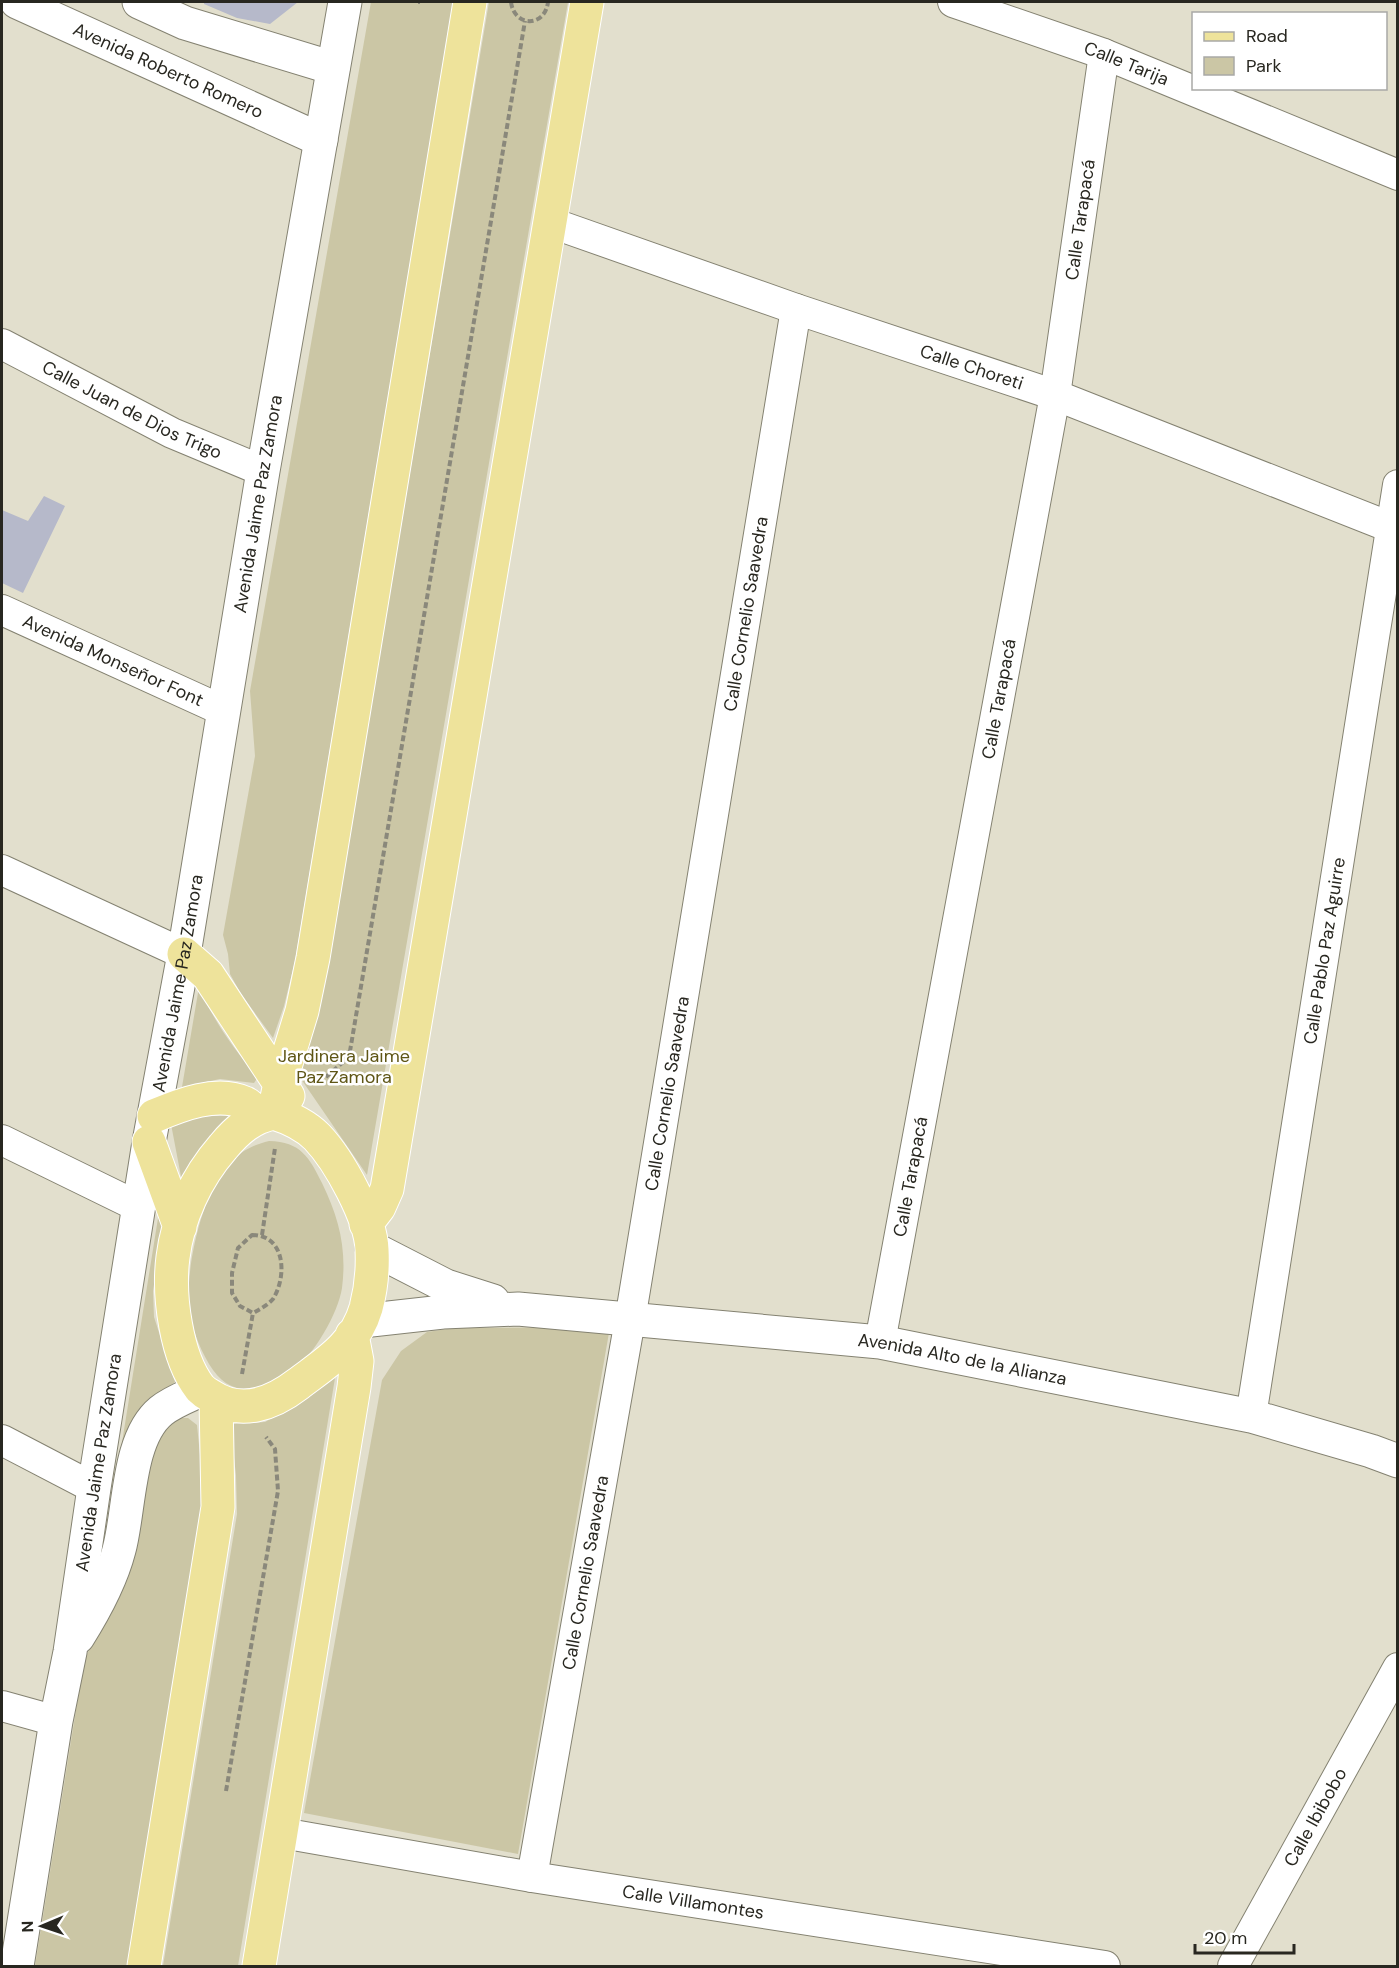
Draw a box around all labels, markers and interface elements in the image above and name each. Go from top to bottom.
legend [1192,12,1387,90]
street label: Avenida Roberto Romero [69,17,267,124]
text: Road [1246,24,1288,48]
street label: Calle Tarija [1081,36,1172,91]
text: Park [1246,54,1282,78]
street label: Calle Tarapacá [1060,158,1101,282]
street label: Calle Choreti [917,339,1026,396]
street label: Calle Juan de Dios Trigo [38,355,226,465]
street label: Avenida Jaime Paz Zamora [228,393,288,615]
street label: Calle Cornelio Saavedra [718,515,774,713]
street label: Avenida Monseñor Font [19,609,207,712]
street label: Calle Tarapacá [976,637,1022,761]
street label: Calle Pablo Paz Aguirre [1298,855,1351,1046]
street label: Avenida Jaime Paz Zamora [147,873,209,1094]
street label: Calle Cornelio Saavedra [639,994,695,1193]
park label: Jardinera Jaime Paz Zamora [278,1044,410,1089]
street label: Calle Tarapacá [888,1115,933,1239]
street label: Avenida Alto de la Alianza [857,1328,1069,1391]
street label: Avenida Jaime Paz Zamora [70,1352,127,1573]
street label: Calle Cornelio Saavedra [557,1473,614,1672]
street label: Calle Ibibobo [1278,1764,1352,1871]
street label: Calle Villamontes [621,1879,766,1925]
north arrow [12,1896,72,1956]
scale bar [1195,1917,1294,1955]
text: N [17,1920,38,1933]
text: 20 m [1204,1926,1247,1950]

